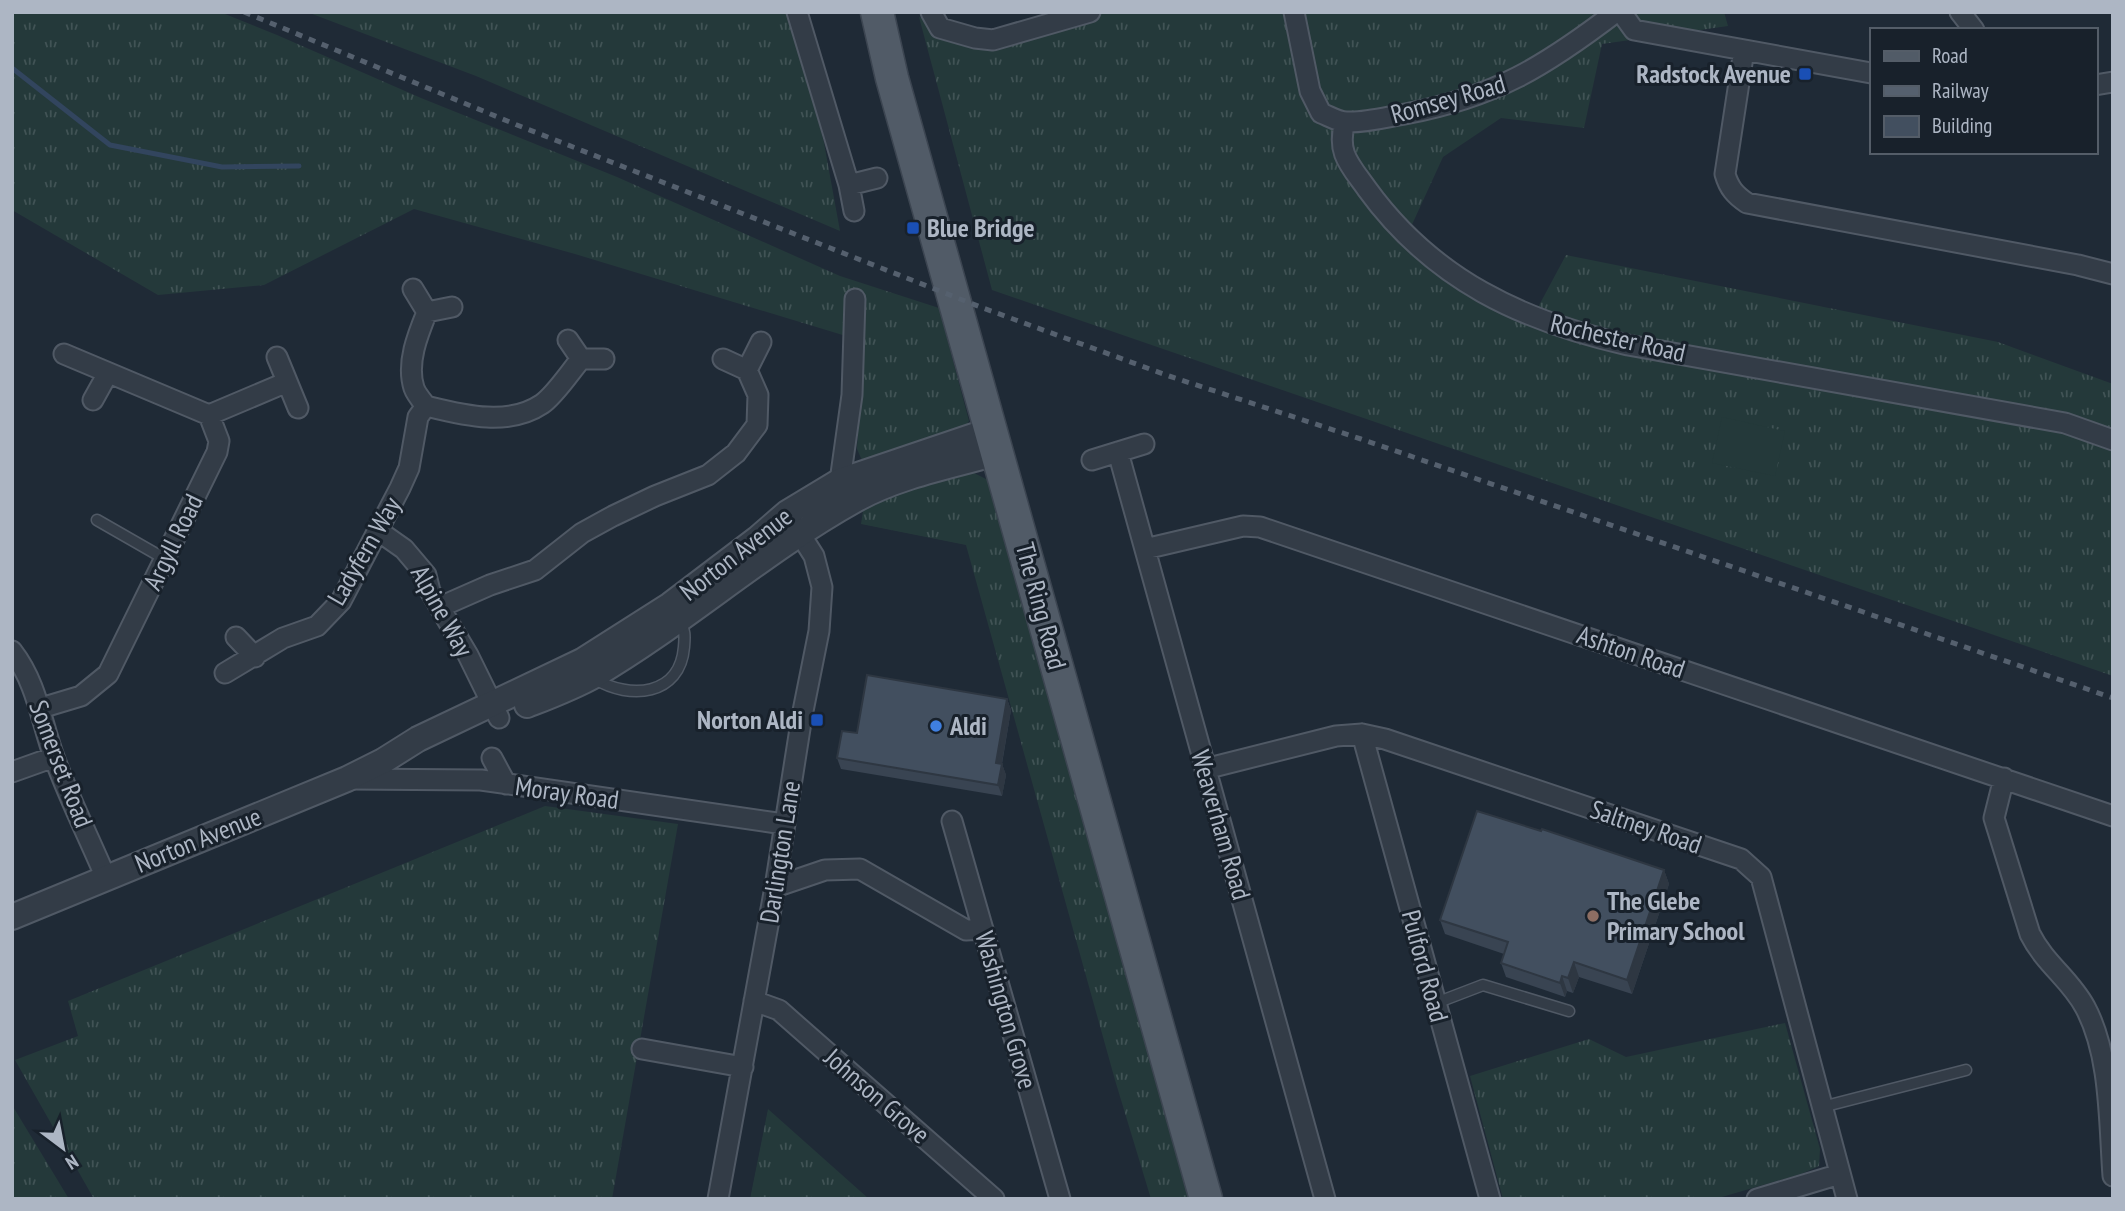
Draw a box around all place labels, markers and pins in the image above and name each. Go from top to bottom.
place label: Radstock Avenue [1636,57,1791,90]
marker: Radstock Avenue [1797,66,1813,82]
place label: Blue Bridge [927,211,1035,244]
marker: Blue Bridge [905,220,921,236]
place label: Norton Aldi [697,703,803,736]
place label: Aldi [949,709,987,742]
marker: Norton Aldi [809,712,825,728]
marker: Aldi [928,718,944,734]
place label: The Glebe Primary School [1607,884,1745,947]
marker: The Glebe Primary School [1585,908,1601,924]

